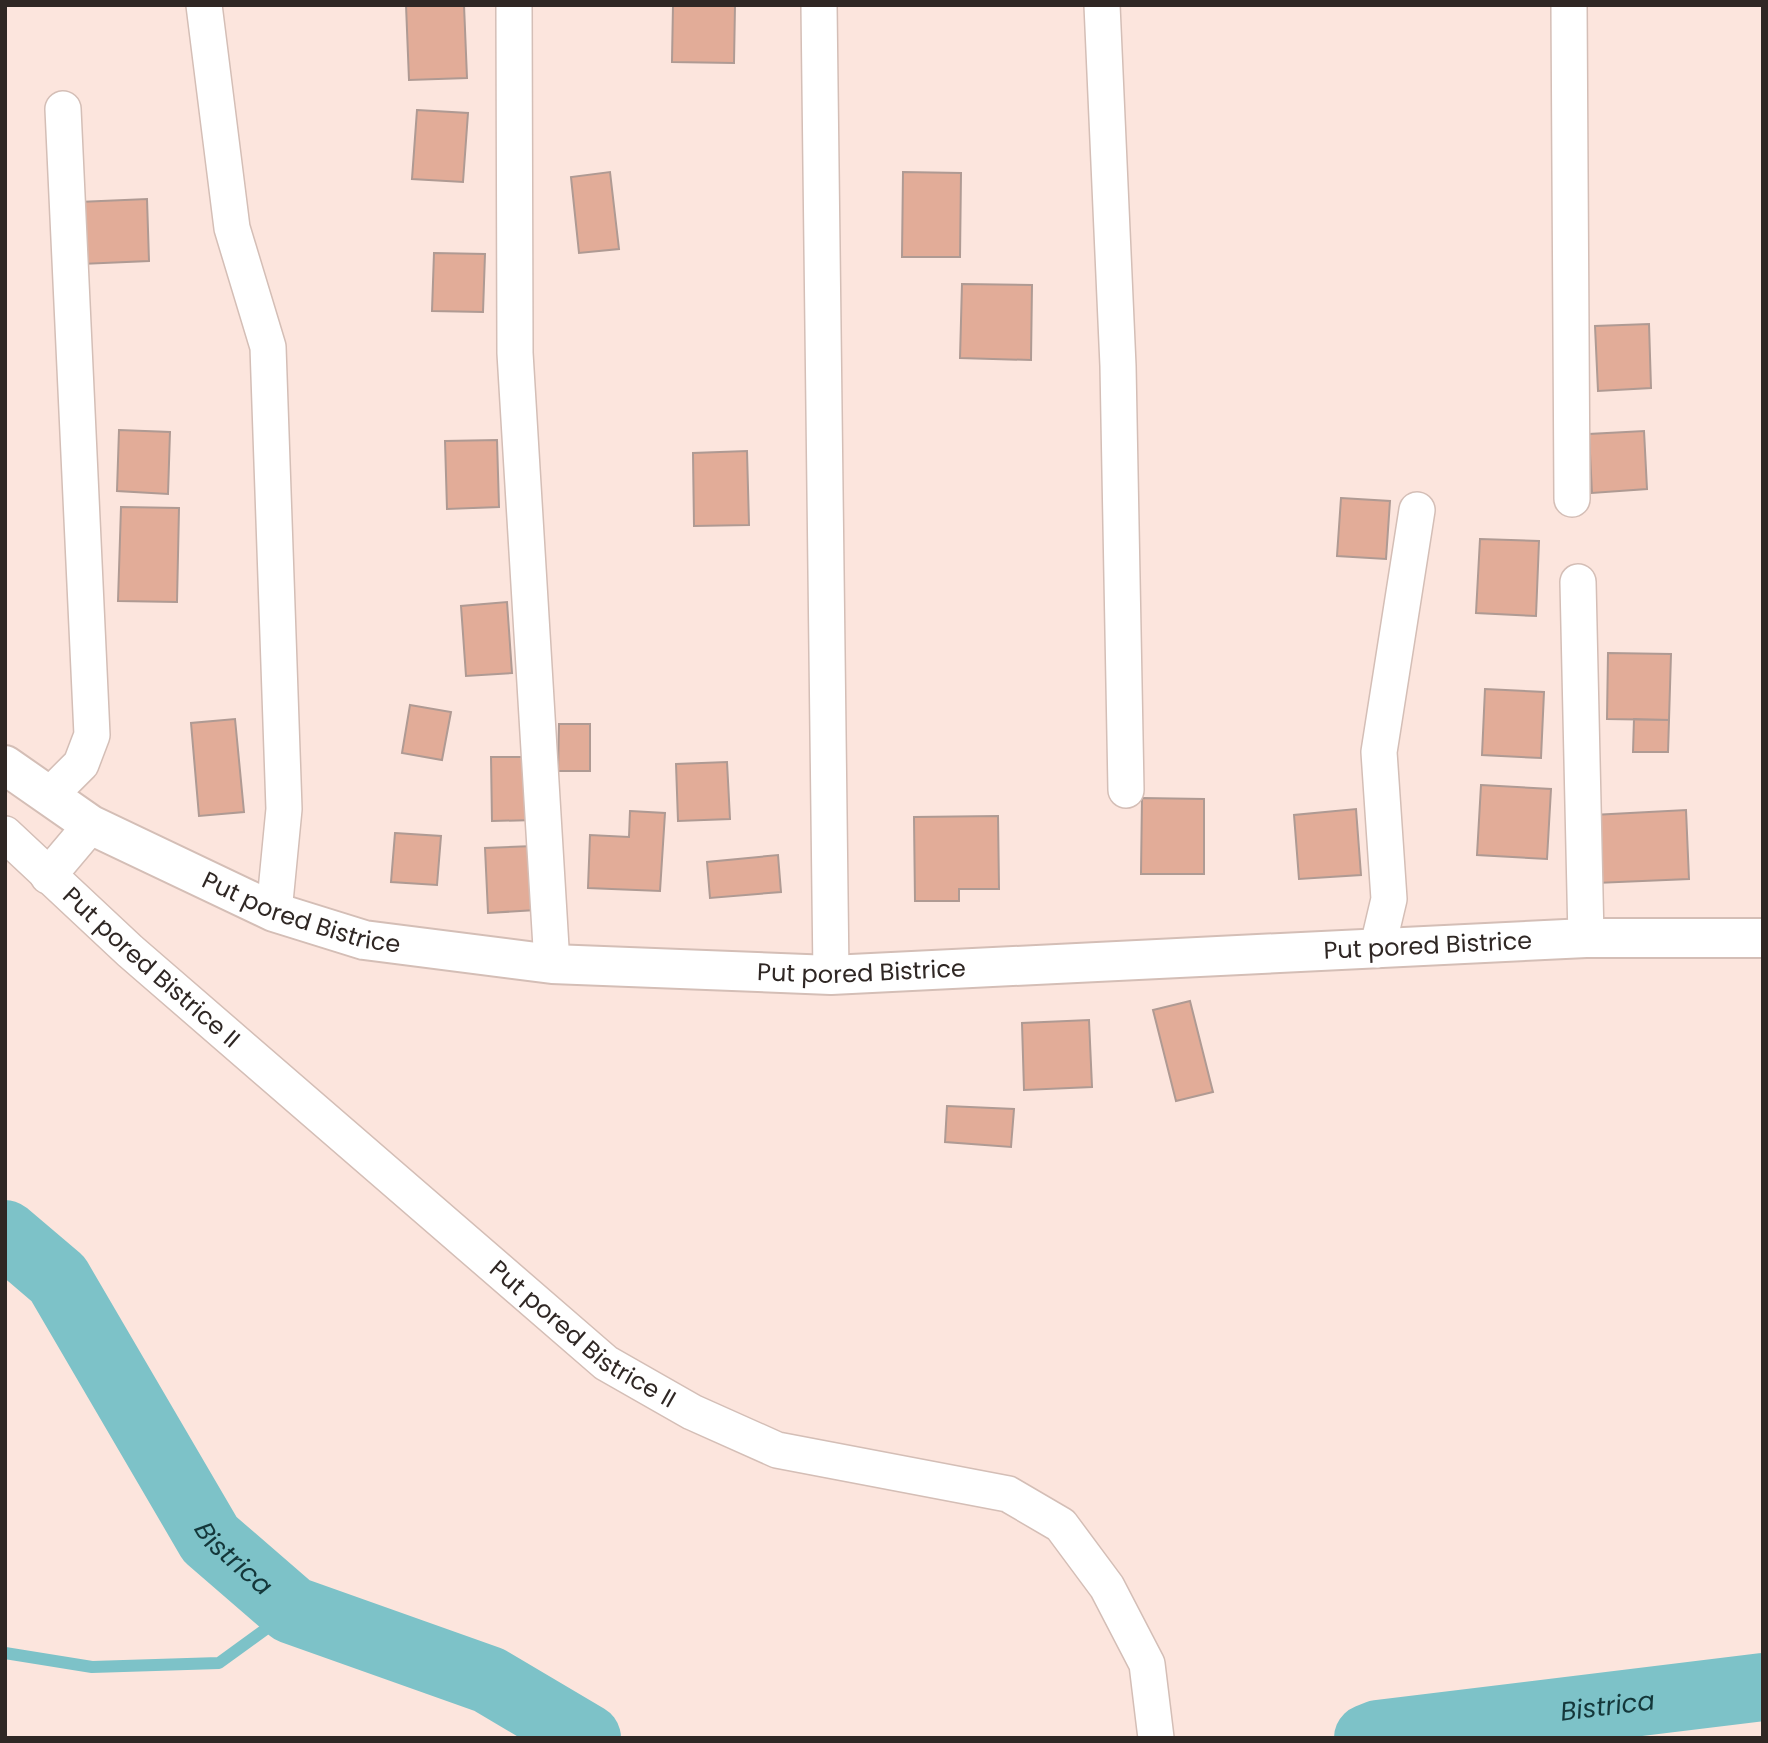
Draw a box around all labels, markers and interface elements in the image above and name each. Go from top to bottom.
street label: Put pored Bistrice [197,863,403,961]
street label: Put pored Bistrice II [56,879,247,1055]
street label: Put pored Bistrice [1323,924,1533,967]
street label: Put pored Bistrice [757,951,967,991]
street label: Put pored Bistrice II [483,1252,682,1415]
water label: Bistrica [186,1515,281,1603]
water label: Bistrica [1558,1682,1657,1730]

